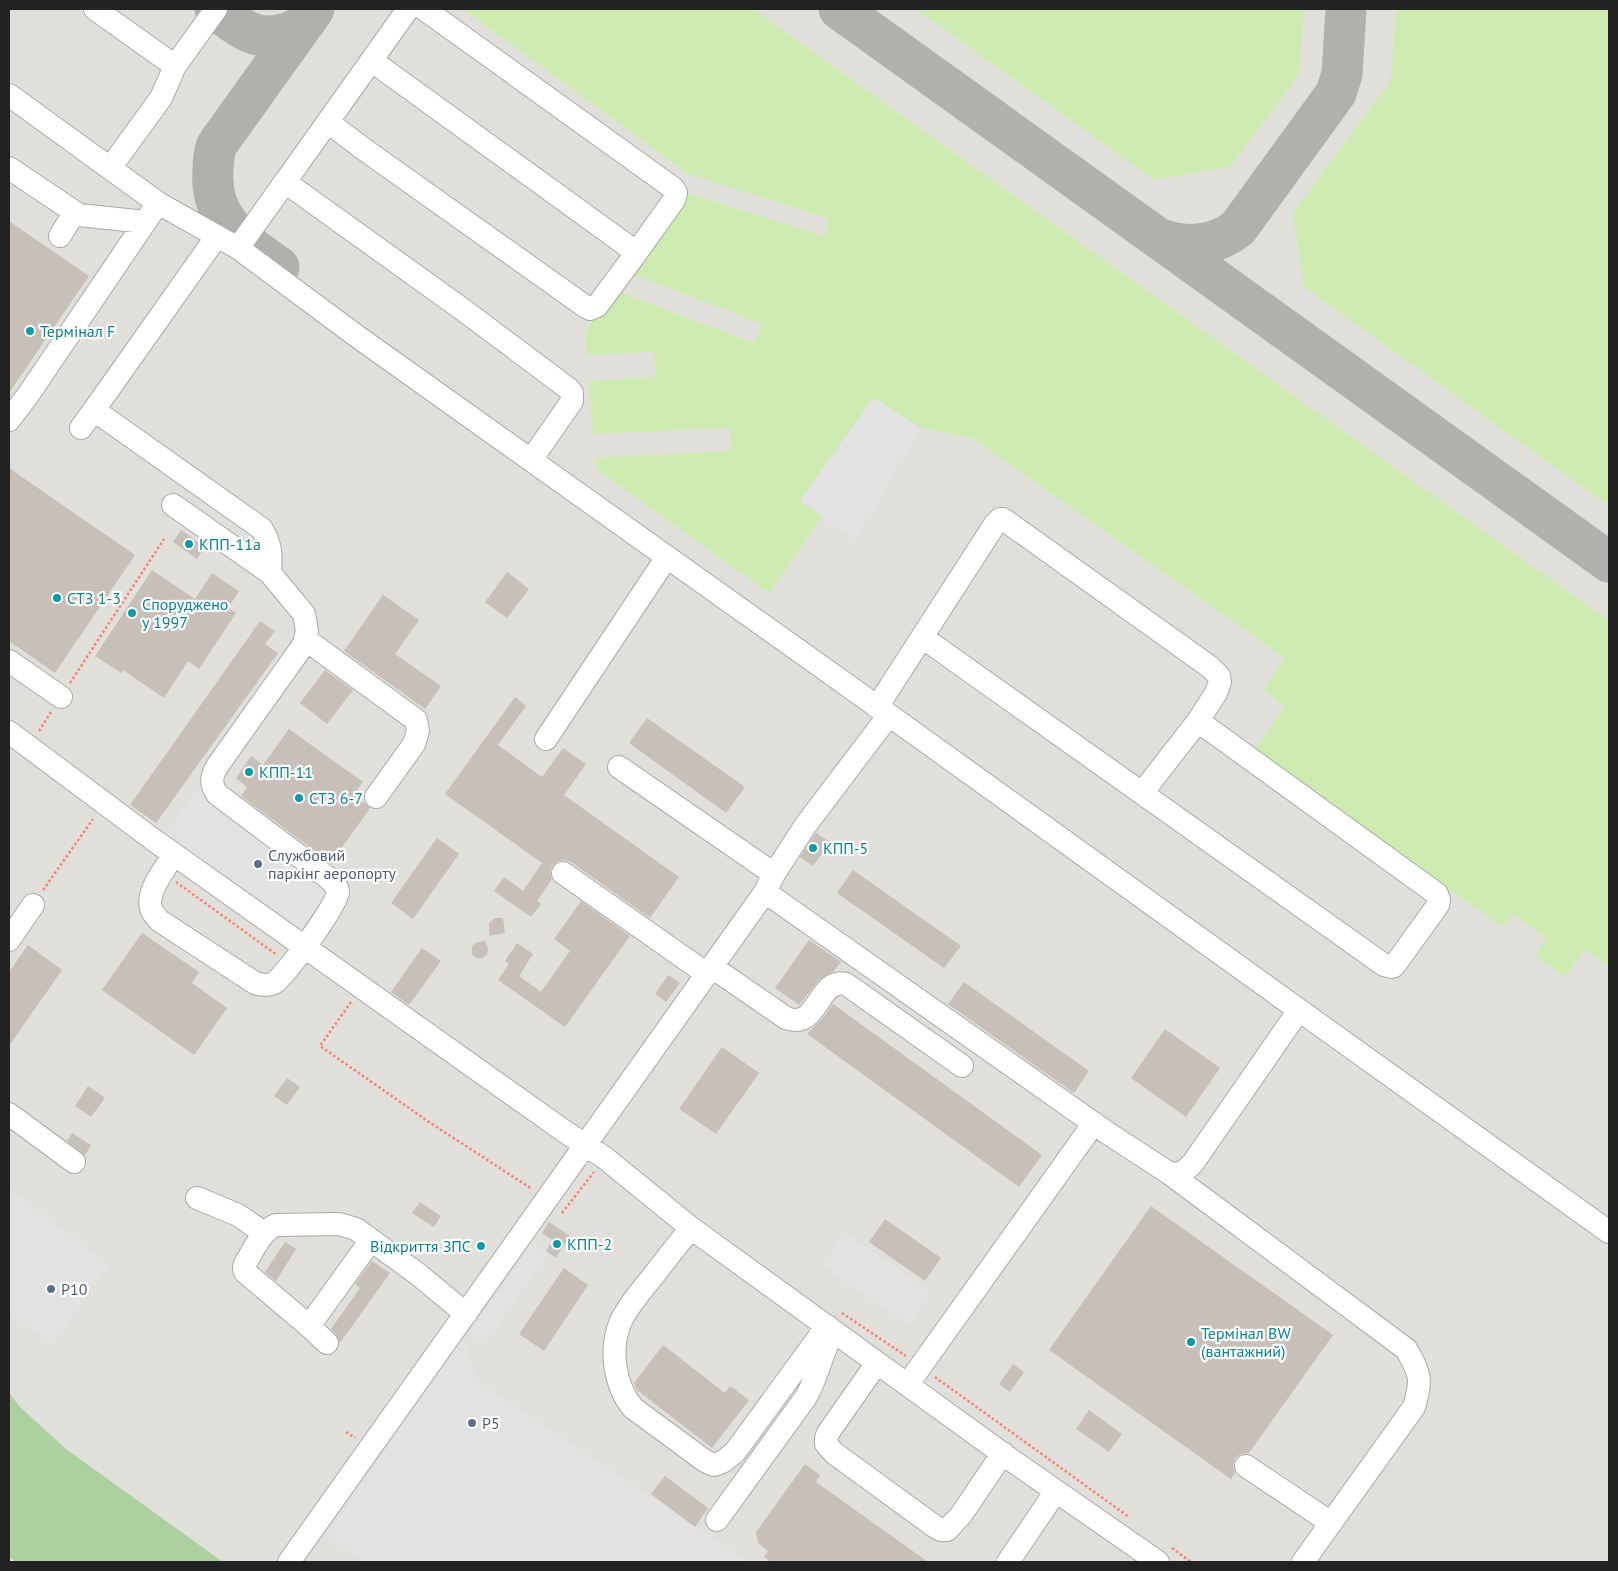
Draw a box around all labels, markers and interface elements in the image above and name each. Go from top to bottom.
place label: Термінал F [40,321,115,341]
marker: Термінал F [24,325,36,337]
place label: КПП-11а [199,534,261,554]
marker: КПП-11а [183,538,195,550]
place label: СТЗ 1-3 [67,588,121,608]
marker: СТЗ 1-3 [51,592,63,604]
place label: Споруджено у 1997 [142,594,228,632]
marker: Споруджено у 1997 [126,607,138,619]
place label: КПП-11 [259,762,313,782]
marker: КПП-11 [243,766,255,778]
place label: СТЗ 6-7 [309,788,363,808]
marker: СТЗ 6-7 [293,792,305,804]
place label: КПП-5 [823,838,868,858]
marker: КПП-5 [807,842,819,854]
place label: Службовий паркінг аеропорту [268,845,397,883]
marker: Службовий паркінг аеропорту [252,858,264,870]
place label: КПП-2 [567,1234,612,1254]
place label: Відкриття ЗПС [370,1236,471,1256]
marker: КПП-2 [551,1238,563,1250]
marker: Відкриття ЗПС [475,1240,487,1252]
place label: P10 [61,1279,88,1299]
marker: P10 [45,1283,57,1295]
place label: Термінал BW (вантажний) [1201,1323,1291,1361]
marker: Термінал BW (вантажний) [1185,1336,1197,1348]
place label: P5 [482,1413,500,1433]
marker: P5 [466,1417,478,1429]

